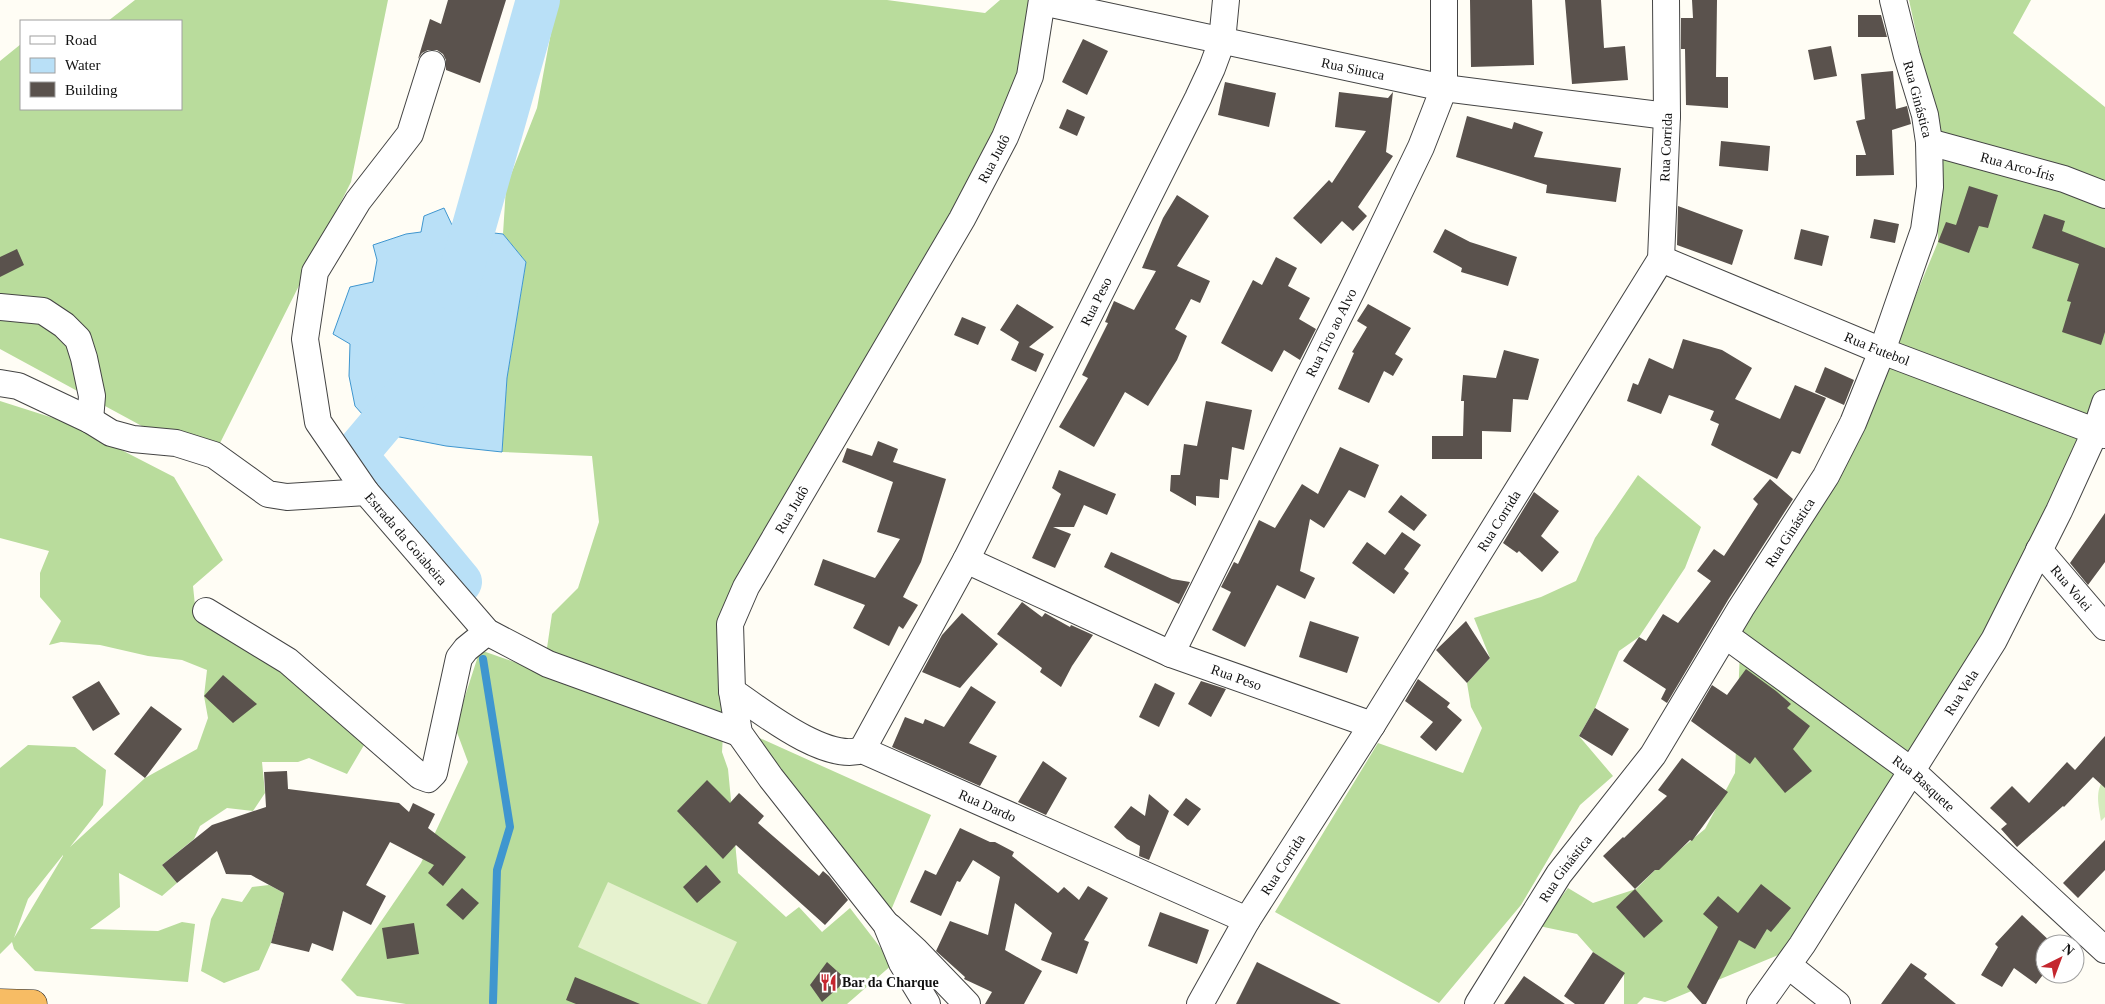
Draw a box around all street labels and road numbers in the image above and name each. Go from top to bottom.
street label: Rua Sinuca [1320,55,1387,83]
street label: Rua Ginástica [1900,59,1935,140]
street label: Rua Corrida [1657,112,1675,182]
street label: Rua Judô [975,132,1013,186]
street label: Rua Arco-Íris [1979,149,2057,184]
street label: Rua Peso [1078,275,1115,328]
street label: Rua Tiro ao Alvo [1303,286,1360,379]
street label: Rua Futebol [1842,329,1912,369]
street label: Rua Judô [772,483,812,536]
street label: Rua Corrida [1474,487,1524,554]
street label: Estrada da Goiabeira [362,490,450,589]
street label: Rua Ginástica [1762,495,1818,570]
street label: Rua Volei [2048,562,2095,614]
street label: Rua Peso [1209,662,1264,693]
street label: Rua Vela [1942,666,1982,718]
street label: Rua Basquete [1890,752,1957,815]
street label: Rua Dardo [956,787,1018,825]
street label: Rua Corrida [1258,831,1308,898]
street label: Rua Ginástica [1536,832,1595,905]

